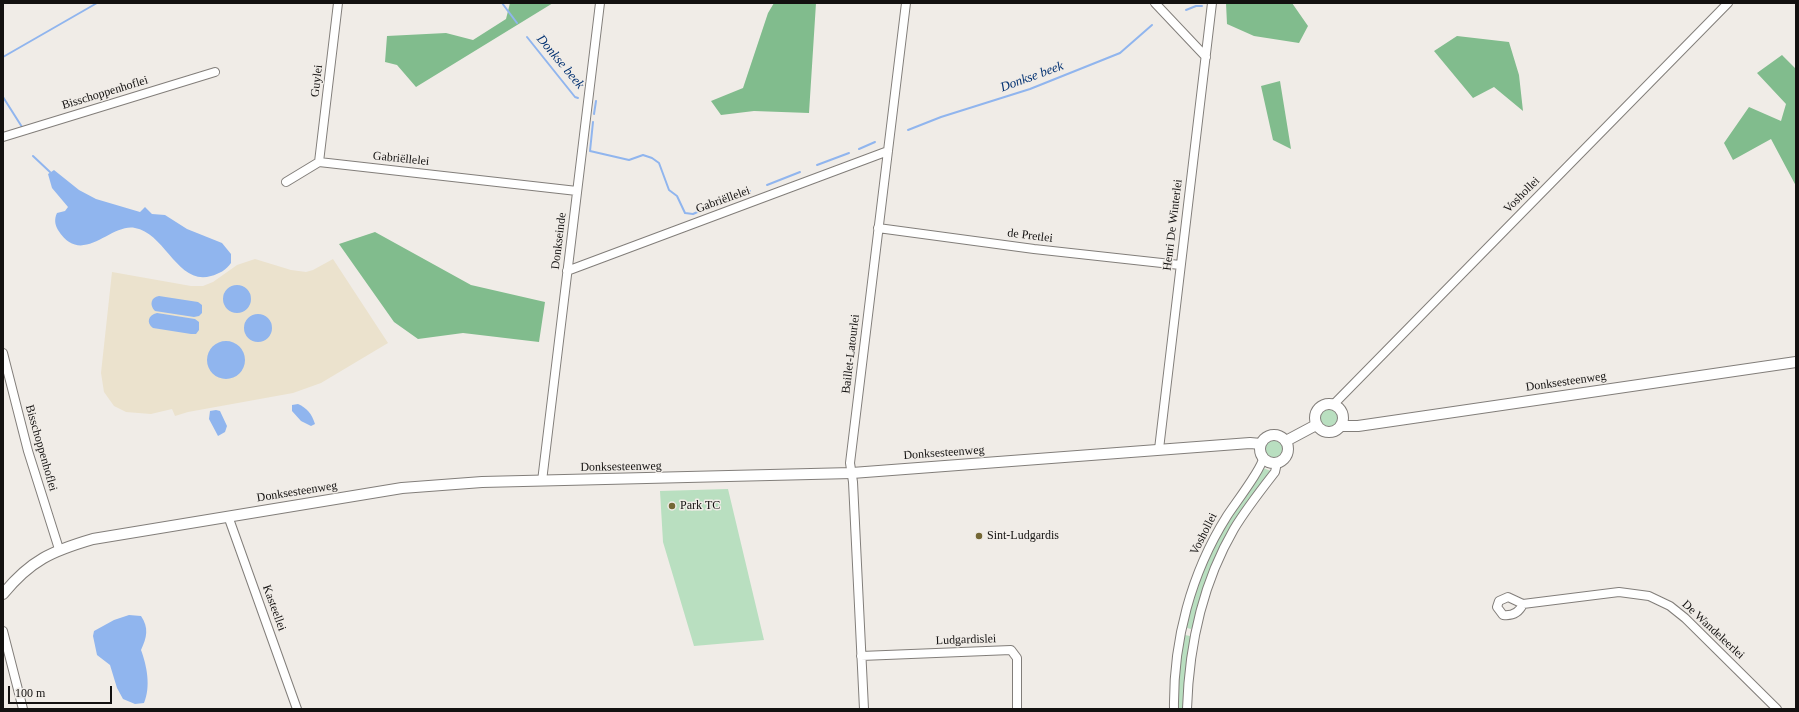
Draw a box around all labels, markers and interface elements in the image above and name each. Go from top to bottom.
water label: Donkse beek [533,32,587,92]
water label: Donkse beek [998,58,1066,96]
street label: Guylei [308,64,326,98]
street label: Bisschoppenhoflei [60,73,150,113]
street label: Gabriëllelei [372,149,430,169]
street label: Voshollei [1501,174,1543,216]
street label: Henri De Winterlei [1160,178,1186,272]
street label: Gabriëllelei [694,184,752,216]
street label: Donkseinde [548,212,570,270]
street label: de Pretlei [1006,226,1054,246]
street label: Baillet-Latourlei [839,313,863,395]
street label: Donksesteenweg [1525,369,1607,395]
street label: Bisschoppenhoflei [22,403,60,493]
street label: Donksesteenweg [903,443,985,463]
street label: Donksesteenweg [580,459,662,475]
street label: Donksesteenweg [256,479,338,505]
place label: Park TC [680,499,720,513]
marker: Park TC [667,501,677,511]
street label: Voshollei [1187,511,1221,557]
place label: Sint-Ludgardis [987,529,1059,543]
marker: Sint-Ludgardis [974,531,984,541]
street label: Kasteellei [259,583,289,633]
street label: De Wandeleerlei [1679,597,1747,663]
street label: Ludgardislei [935,632,997,648]
scale bar [10,678,114,704]
text: 100 m [15,686,45,700]

